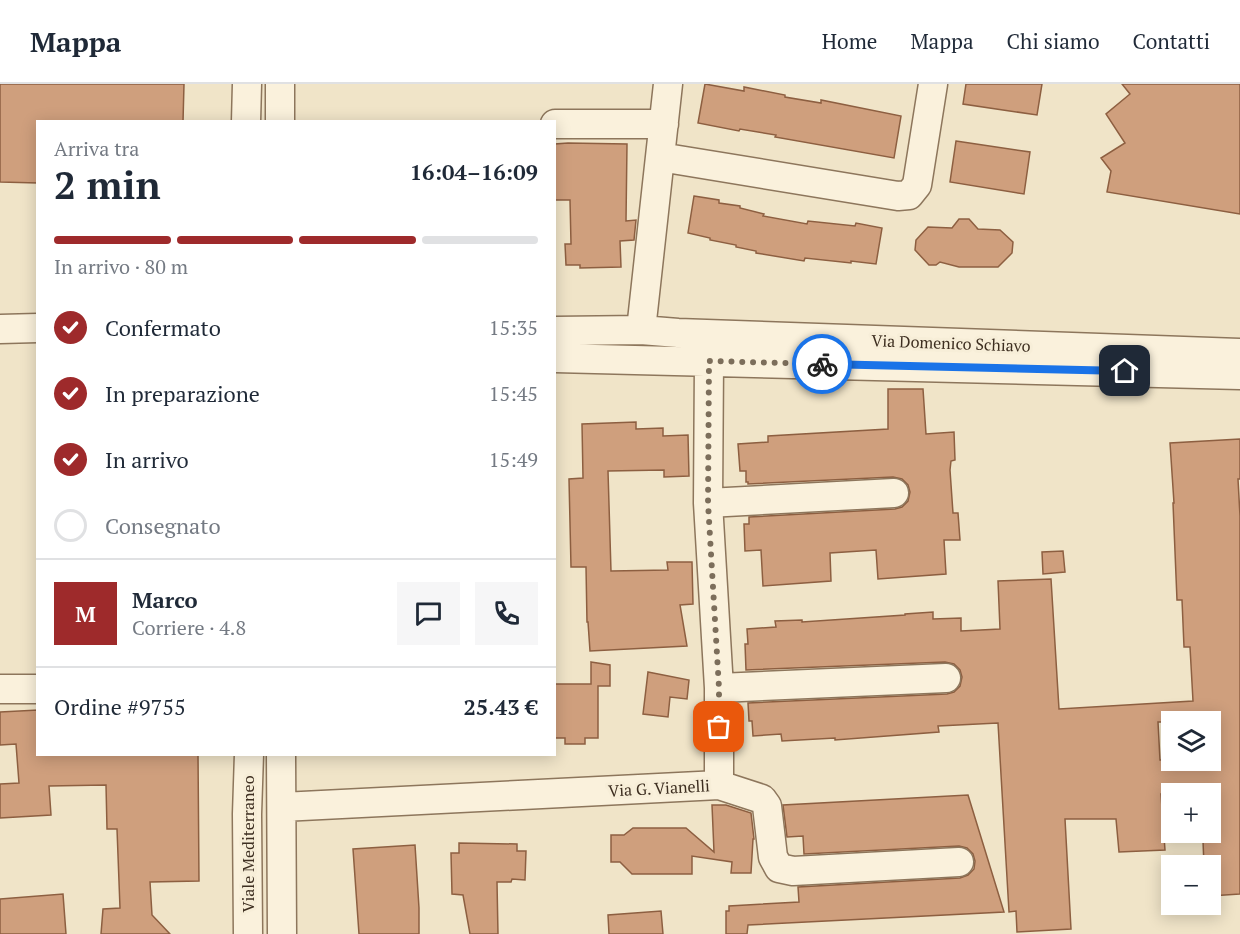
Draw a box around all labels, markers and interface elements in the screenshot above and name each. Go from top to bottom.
text: Mappa [30,23,121,60]
text: Home [822,27,877,55]
text: Mappa [910,27,974,55]
text: Chi siamo [1007,27,1100,55]
text: Contatti [1133,27,1210,55]
text: Arriva tra [54,135,139,162]
text: 16:04–16:09 [410,157,538,186]
text: 2 min [54,158,161,210]
text: In arrivo · 80 m [54,253,188,280]
icon: check [54,311,87,344]
text: Confermato [105,313,221,342]
text: 15:35 [489,314,538,341]
street label: Via Domenico Schiavo [871,329,1031,357]
courier [792,334,852,394]
pin [1099,345,1150,396]
icon: bike [806,348,839,381]
icon: home [1108,354,1141,387]
icon: check [54,377,87,410]
text: In preparazione [105,379,260,408]
text: 15:45 [489,380,538,407]
icon: check [54,443,87,476]
text: In arrivo [105,445,189,474]
text: 15:49 [489,446,538,473]
text: Consegnato [105,511,221,540]
button: chat [397,582,460,645]
button: phone [475,582,538,645]
text: Marco [132,585,198,614]
text: M [75,599,96,628]
text: Corriere · 4.8 [132,614,246,641]
text: Ordine #9755 [54,692,186,721]
text: 25.43 € [463,692,538,721]
pin [693,701,744,752]
icon: bag [702,710,735,743]
map controls [1161,711,1221,915]
button: layers [1161,711,1221,771]
street label: Via G. Vianelli [608,774,711,802]
street label: Viale Mediterraneo [237,775,259,912]
button: + [1161,783,1221,843]
button: − [1161,855,1221,915]

